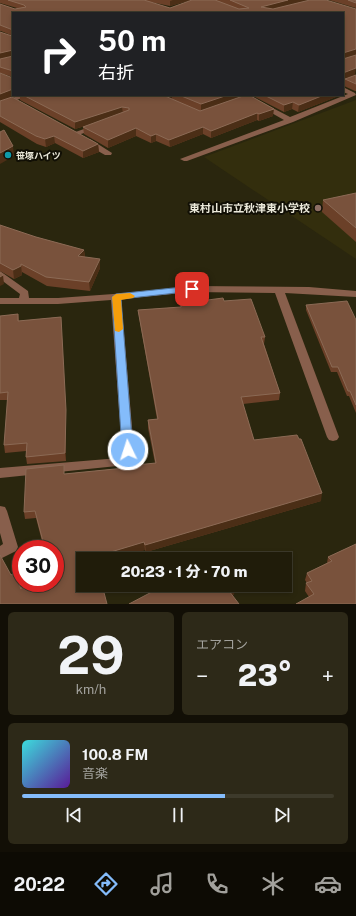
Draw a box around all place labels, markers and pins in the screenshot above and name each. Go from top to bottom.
marker: 笹塚ハイツ [3,150,13,160]
place label: 笹塚ハイツ [16,150,61,161]
place label: 東村山市立秋津東小学校 [189,202,310,214]
marker: 東村山市立秋津東小学校 [313,203,323,213]
pin [175,272,209,306]

